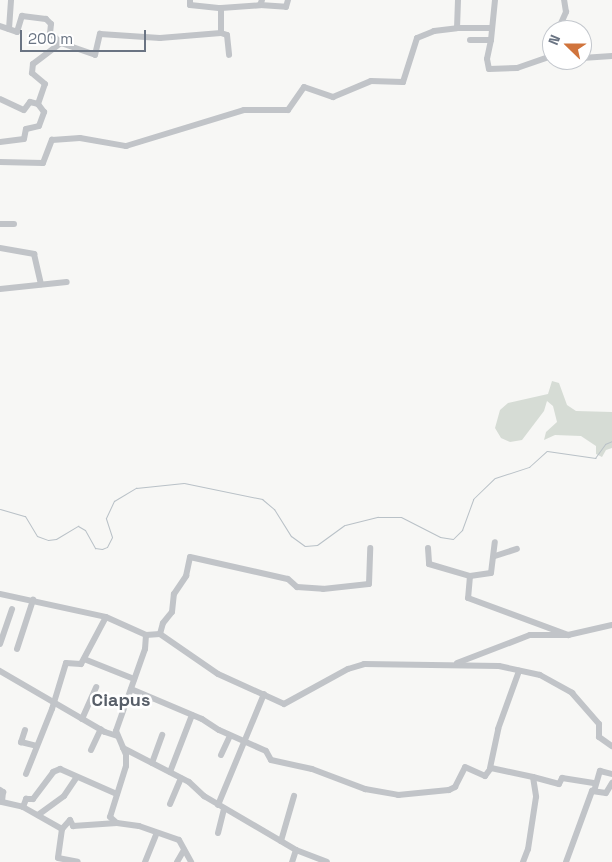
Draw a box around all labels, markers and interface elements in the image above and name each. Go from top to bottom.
scale bar [22,20,149,52]
north arrow [542,20,592,70]
text: 200 m [28,29,73,48]
text: N [544,32,564,47]
district label: Ciapus [92,689,150,711]

